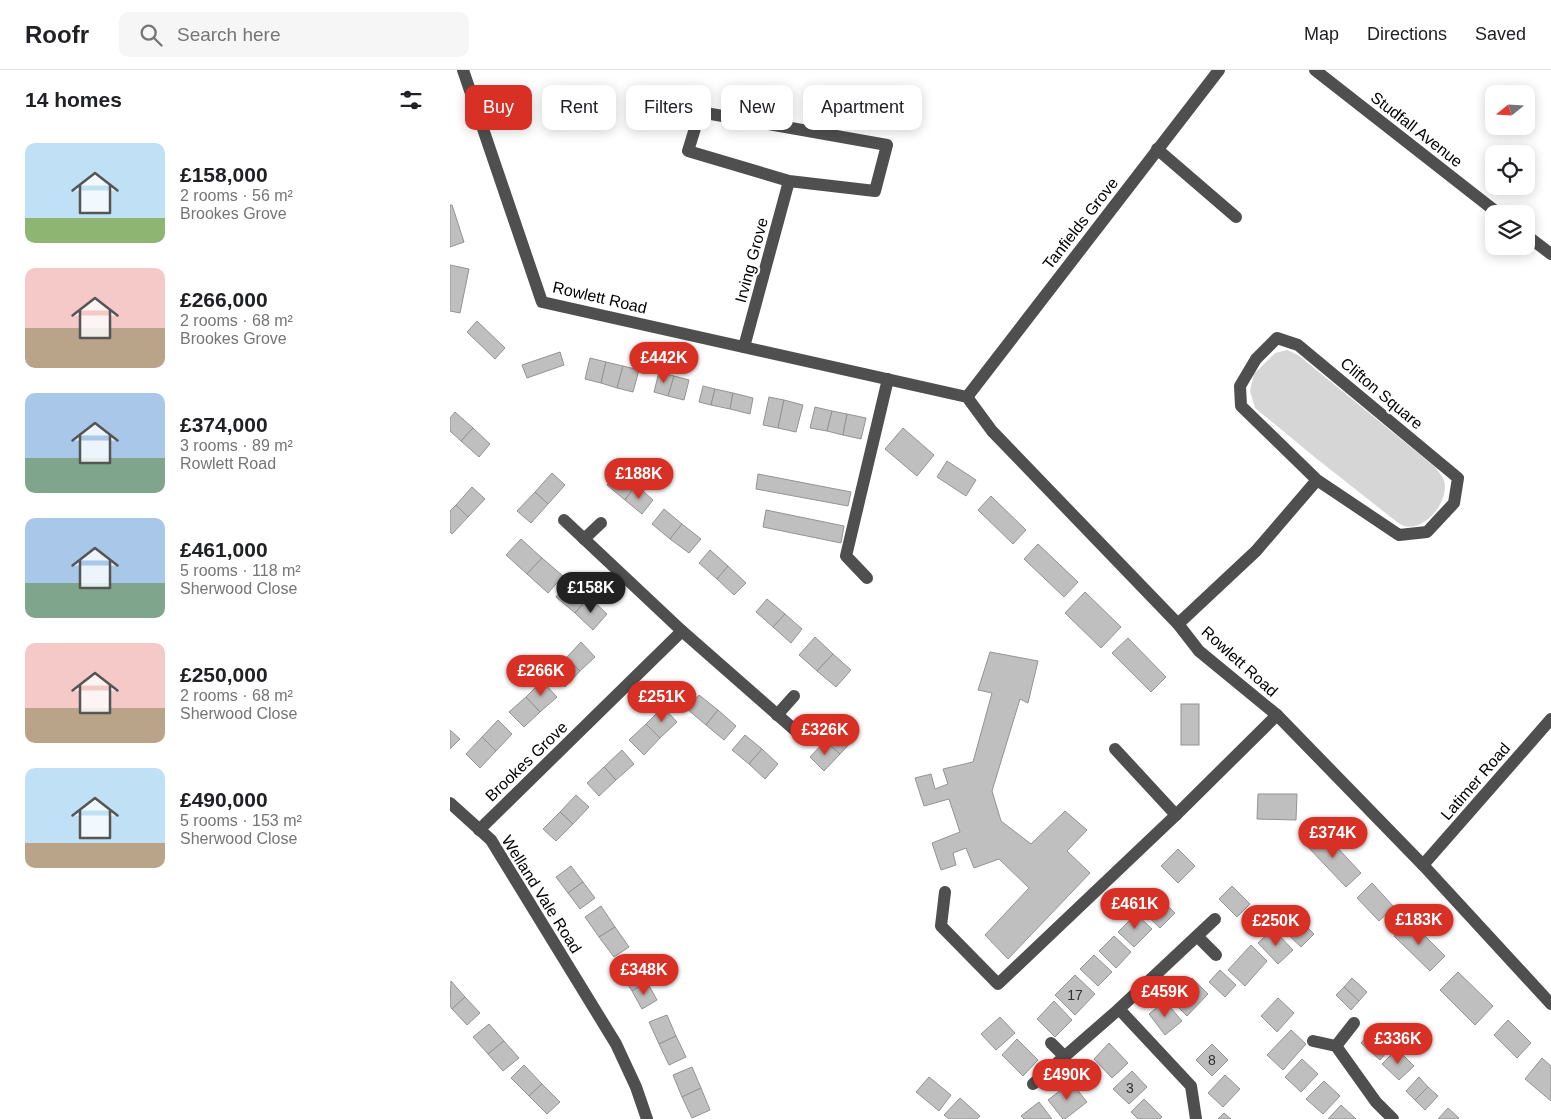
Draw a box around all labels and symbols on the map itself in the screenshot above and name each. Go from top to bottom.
north arrow [1485,85,1535,135]
street label: Studfall Avenue [1368,89,1466,170]
street label: Tanfields Grove [1039,174,1121,272]
street label: Irving Grove [732,216,771,304]
street label: Rowlett Road [551,278,649,317]
pin: £442K [629,342,699,384]
street label: Clifton Square [1337,354,1426,433]
pin: £188K [604,458,674,500]
pin: £158K [556,572,626,614]
street label: Rowlett Road [1198,623,1281,700]
pin: £266K [506,654,576,697]
pin: £251K [627,680,697,723]
pin: £326K [790,714,860,756]
street label: Brookes Grove [482,718,571,805]
street label: Latimer Road [1437,740,1513,823]
pin: £374K [1298,816,1368,859]
street label: Welland Vale Road [498,832,585,956]
pin: £461K [1100,888,1170,930]
pin: £250K [1241,904,1311,947]
pin: £183K [1384,904,1454,946]
pin: £348K [609,954,679,996]
pin: £459K [1130,976,1200,1018]
house number: 17 [1067,987,1083,1003]
pin: £336K [1363,1022,1433,1065]
house number: 8 [1208,1052,1216,1068]
pin: £490K [1032,1058,1102,1101]
house number: 3 [1126,1080,1134,1096]

